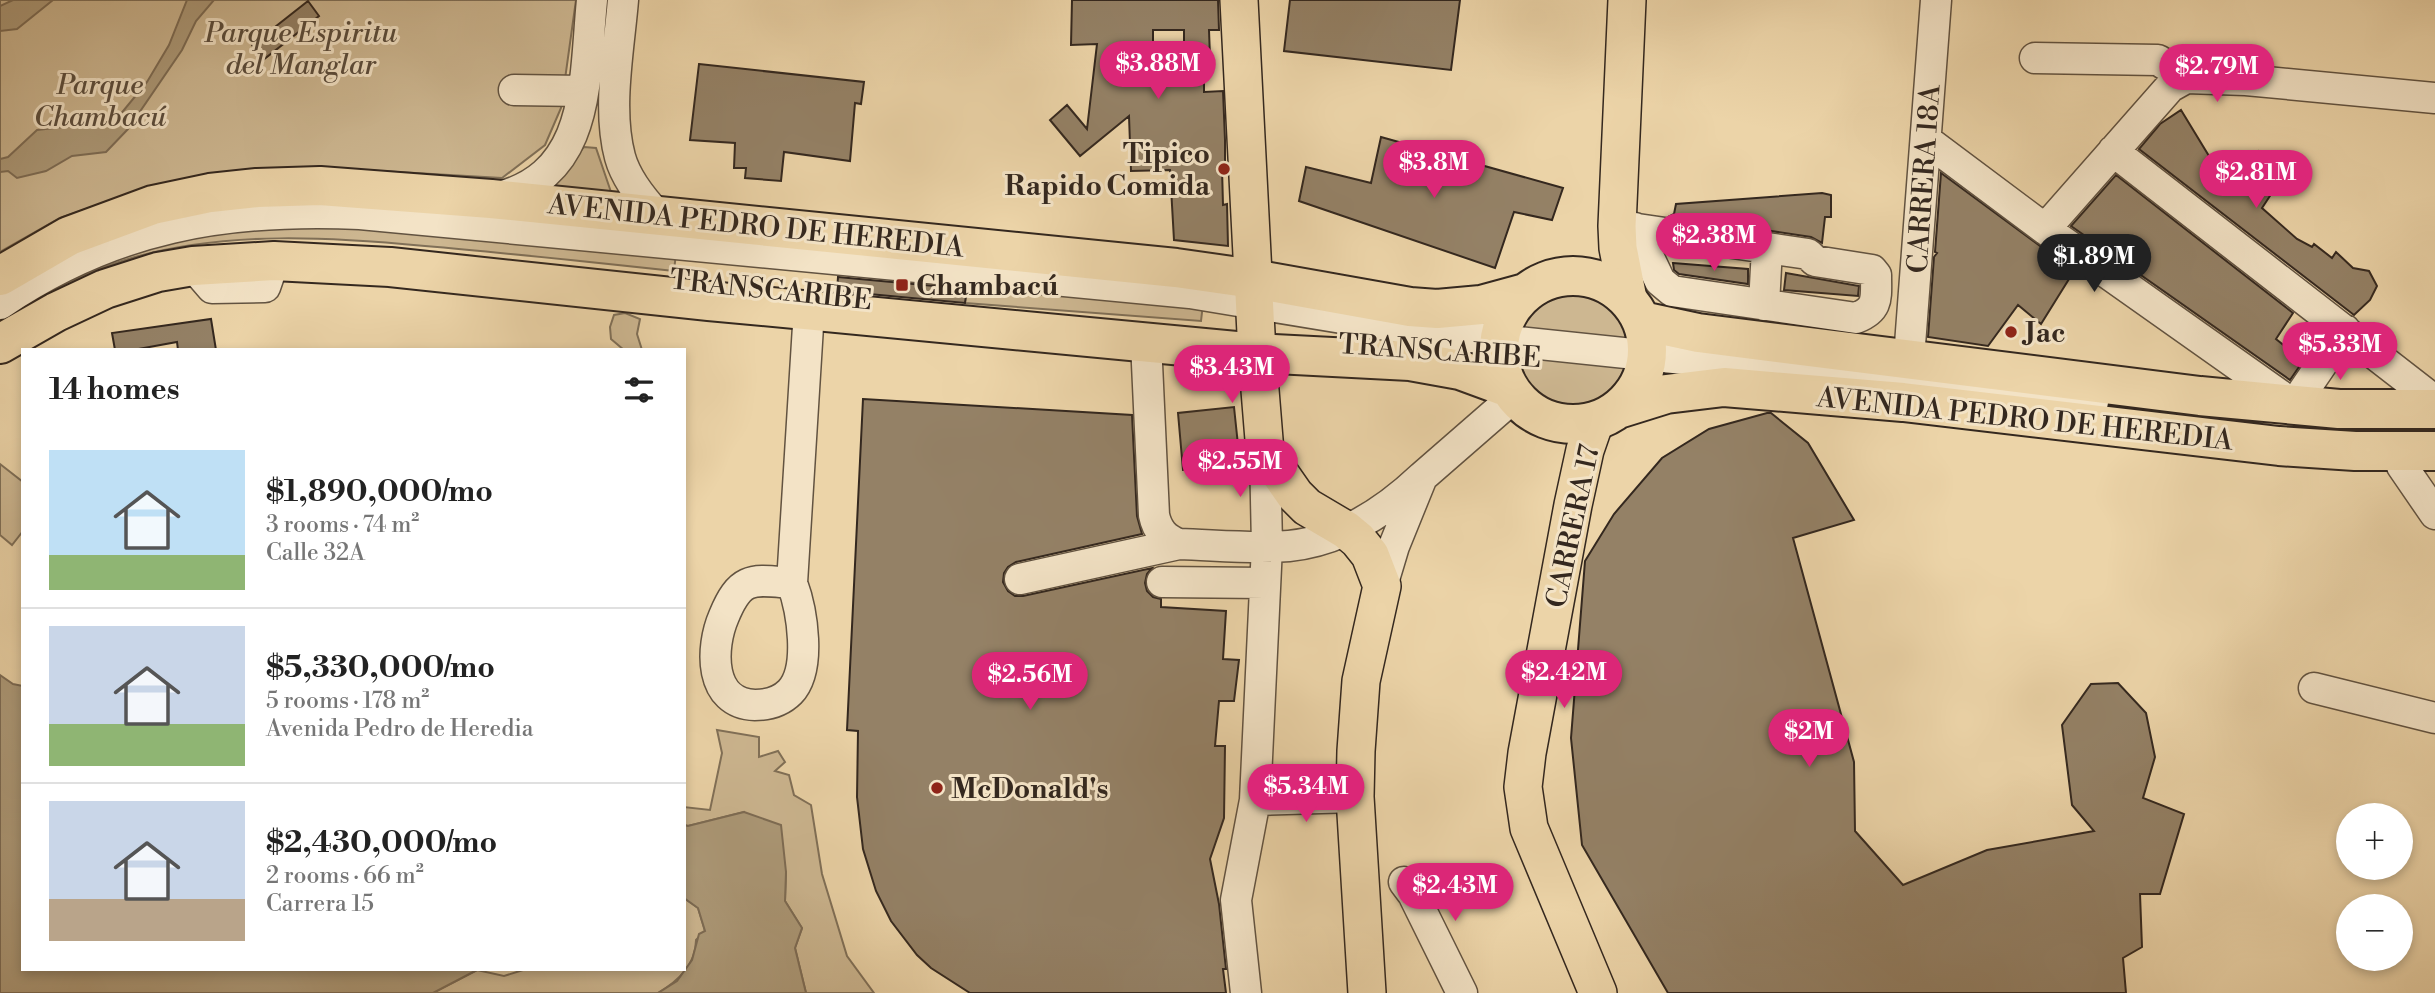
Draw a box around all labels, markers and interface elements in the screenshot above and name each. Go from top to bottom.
park label: Parque Espiritu del Manglar [204,16,397,83]
pin: $3.88M [1101,42,1215,101]
pin: $2.79M [2160,44,2274,104]
text: $3.88M [1116,50,1200,78]
text: $2.79M [2175,53,2259,81]
park label: Parque Chambacú [34,68,167,135]
street label: CARRERA 18A [1900,83,1949,275]
place label: Tipico Rapido Comida [1005,137,1211,204]
pin: $3.8M [1385,140,1483,200]
text: $3.8M [1399,149,1469,177]
pin: $2.81M [2199,150,2313,210]
text: $2.81M [2216,159,2296,187]
marker: Tipico Rapido Comida [1216,161,1232,177]
street label: AVENIDA PEDRO DE HEREDIA [545,187,966,266]
pin: $2.38M [1657,214,1771,273]
text: $2.38M [1672,222,1756,250]
pin: $1.89M [2037,234,2151,294]
text: $1.89M [2053,243,2135,271]
street label: TRANSCARIBE [668,262,874,319]
place label: Chambacú [916,269,1058,304]
marker: Chambacú [894,277,910,293]
place label: Jac [2021,316,2066,351]
pin: $5.33M [2283,322,2397,382]
marker: Jac [2003,324,2019,340]
street label: TRANSCARIBE [1337,327,1542,376]
text: $5.33M [2298,331,2382,359]
pin: $3.43M [1175,346,1289,405]
text: $3.43M [1190,354,1274,382]
text: 14 homes [49,371,180,409]
icon: filters [620,371,658,409]
street label: AVENIDA PEDRO DE HEREDIA [1814,380,2235,459]
pin: $2.55M [1183,440,1297,499]
street label: CARRERA 17 [1539,442,1608,611]
text: $2.55M [1198,448,1282,476]
text: $1,890,000/mo [266,473,493,511]
icon: home [105,478,189,562]
text: 3 rooms · 74 m² [266,511,419,539]
text: Calle 32A [266,539,365,567]
text: $5,330,000/mo [266,649,495,687]
pin: $2.42M [1507,650,1621,710]
pin: $2.56M [973,652,1087,712]
icon: home [105,654,189,738]
text: $2.42M [1521,659,1607,687]
text: $2.56M [988,661,1072,689]
text: 5 rooms · 178 m² [266,687,429,715]
pin: $2M [1775,710,1843,769]
text: Avenida Pedro de Heredia [266,715,534,743]
text: $2M [1784,718,1834,746]
pin: $5.34M [1249,764,1363,824]
place label: McDonald's [951,772,1108,807]
text: $5.34M [1263,773,1349,801]
marker: McDonald's [929,780,945,796]
map controls [2336,803,2413,971]
button: + [2336,803,2413,880]
text: $2,430,000/mo [266,824,497,862]
icon: home [105,829,189,913]
text: 2 rooms · 66 m² [266,862,424,890]
pin: $2.43M [1398,864,1512,923]
text: $2.43M [1413,872,1497,900]
text: Carrera 15 [266,890,374,918]
button: − [2336,894,2413,971]

